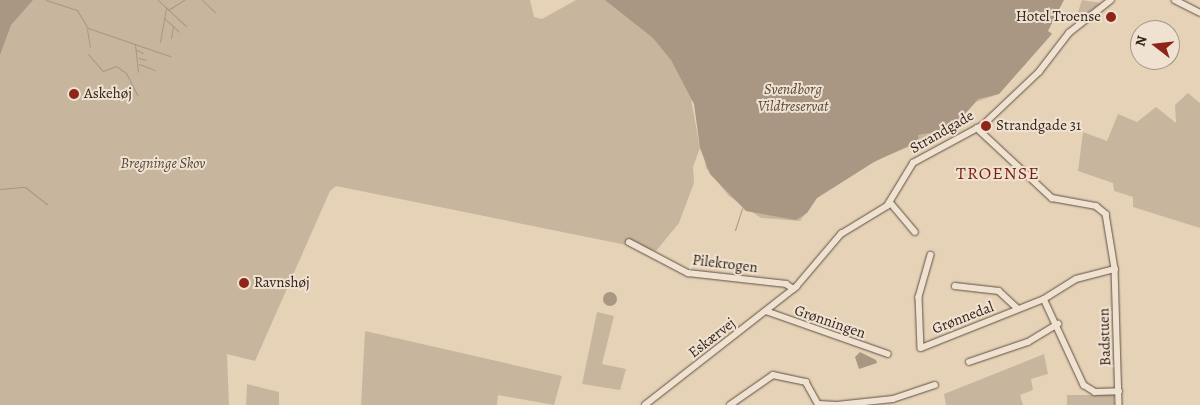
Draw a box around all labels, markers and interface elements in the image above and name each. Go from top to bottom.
place label: Hotel Troense [1016,8,1101,26]
marker: Hotel Troense [1105,11,1117,23]
north arrow [1130,20,1180,70]
text: N [1131,33,1152,49]
park label: Svendborg Vildtreservat [758,80,828,115]
place label: Askehøj [84,85,132,103]
marker: Askehøj [68,88,80,100]
street label: Strandgade [907,106,977,158]
place label: Strandgade 31 [996,117,1081,135]
marker: Strandgade 31 [980,120,992,132]
park label: Bregninge Skov [121,155,205,173]
district label: TROENSE [955,162,1041,184]
street label: Pilekrogen [691,251,759,277]
place label: Ravnshøj [254,274,310,292]
marker: Ravnshøj [238,277,250,289]
street label: Grønnedal [930,298,996,338]
street label: Grønningen [792,301,868,343]
street label: Badstuen [1095,308,1115,366]
street label: Eskærvej [685,314,739,362]

